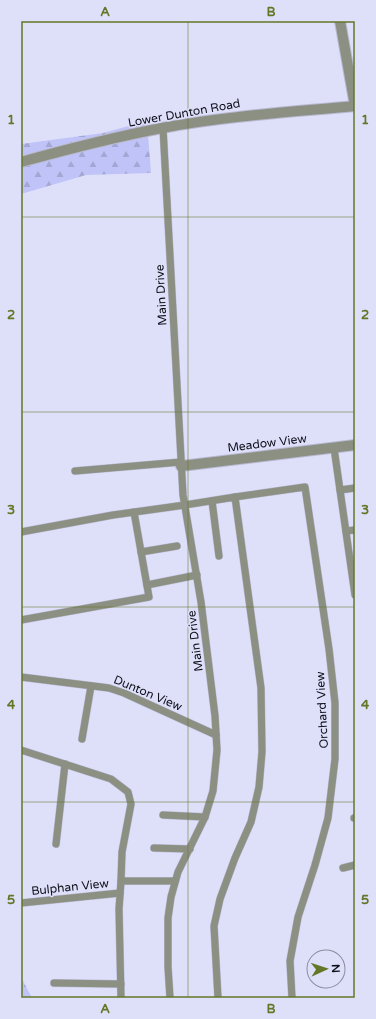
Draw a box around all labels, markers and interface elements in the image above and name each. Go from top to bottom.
text: A [100,4,110,20]
text: B [266,4,276,20]
street label: Lower Dunton Road [127,96,241,130]
text: 1 [7,112,15,128]
text: 1 [361,112,369,128]
street label: Main Drive [152,264,170,326]
text: 2 [7,307,15,323]
text: 2 [361,307,369,323]
street label: Meadow View [227,431,308,455]
text: 3 [7,502,15,518]
text: 3 [361,502,369,518]
street label: Main Drive [184,610,206,672]
street label: Orchard View [313,671,331,749]
street label: Dunton View [112,672,185,714]
text: 4 [7,697,16,713]
text: 4 [361,697,370,713]
street label: Bulphan View [30,876,110,898]
text: 5 [7,892,15,908]
text: 5 [361,892,369,908]
north arrow [306,949,346,989]
text: N [329,964,342,973]
text: A [100,1001,110,1017]
text: B [266,1001,276,1017]

